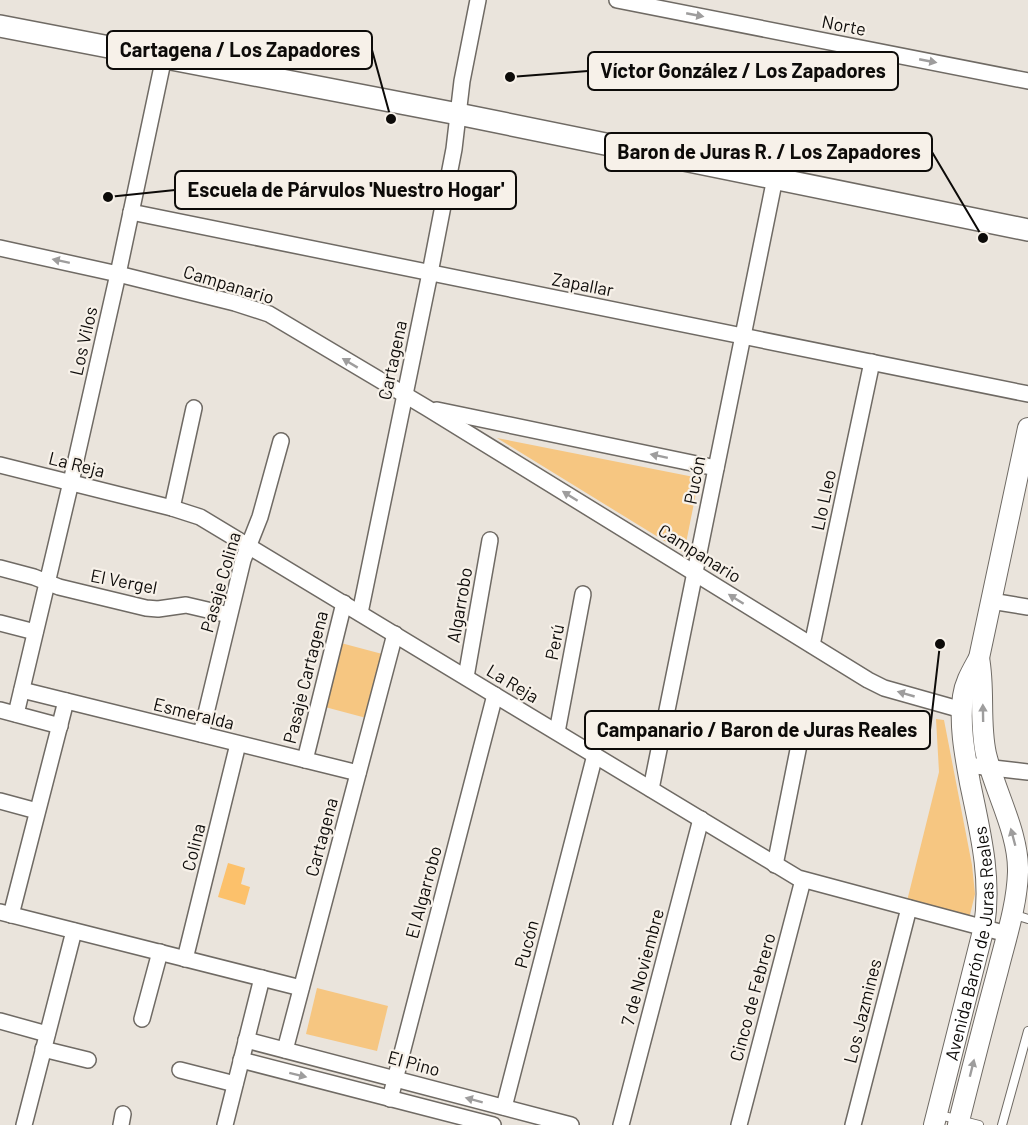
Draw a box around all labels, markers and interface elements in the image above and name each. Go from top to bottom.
street label: Norte [820,10,868,40]
one-way arrow [686,11,705,20]
callout: Cartagena / Los Zapadores [107,31,372,69]
text: Cartagena / Los Zapadores [120,37,360,61]
callout: Víctor González / Los Zapadores [588,52,898,90]
one-way arrow [918,57,937,66]
text: Víctor González / Los Zapadores [600,58,886,82]
callout: Baron de Juras R. / Los Zapadores [605,133,932,171]
text: Baron de Juras R. / Los Zapadores [617,139,921,163]
callout: Escuela de Párvulos 'Nuestro Hogar' [175,171,516,209]
text: Escuela de Párvulos 'Nuestro Hogar' [188,177,505,201]
one-way arrow [51,256,70,265]
street label: Campanario [181,260,277,308]
street label: Zapallar [550,267,616,301]
street label: Los Vilos [64,304,102,378]
street label: Cartagena [373,318,411,402]
one-way arrow [342,357,358,368]
street label: La Reja [47,446,107,482]
one-way arrow [649,451,668,460]
street label: Pucón [679,454,709,506]
street label: Llo Lleo [806,468,840,532]
one-way arrow [562,491,578,502]
street label: Campanario [654,519,746,587]
street label: Pasaje Colina [195,529,245,635]
street label: El Vergel [89,564,159,598]
street label: Algarrobo [442,566,476,644]
one-way arrow [728,593,744,604]
street label: Pasaje Cartagena [278,608,332,746]
street label: Perú [540,622,568,662]
street label: La Reja [483,659,543,707]
one-way arrow [897,689,915,698]
street label: Esmeralda [151,692,237,734]
one-way arrow [978,704,988,723]
callout: Campanario / Baron de Juras Reales [585,711,930,749]
text: Campanario / Baron de Juras Reales [597,717,917,741]
street label: Cartagena [300,795,342,879]
street label: Colina [176,821,210,873]
street label: Avenida Barón de Juras Reales [940,825,998,1063]
one-way arrow [1008,828,1017,846]
street label: El Algarrobo [400,843,446,941]
street label: 7 de Noviembre [616,906,668,1028]
street label: Pucón [509,918,543,970]
street label: Cinco de Febrero [724,930,780,1064]
street label: Los Jazmines [838,956,886,1066]
street label: El Pino [385,1045,443,1081]
one-way arrow [968,1059,978,1078]
one-way arrow [289,1070,307,1080]
one-way arrow [465,1094,483,1104]

